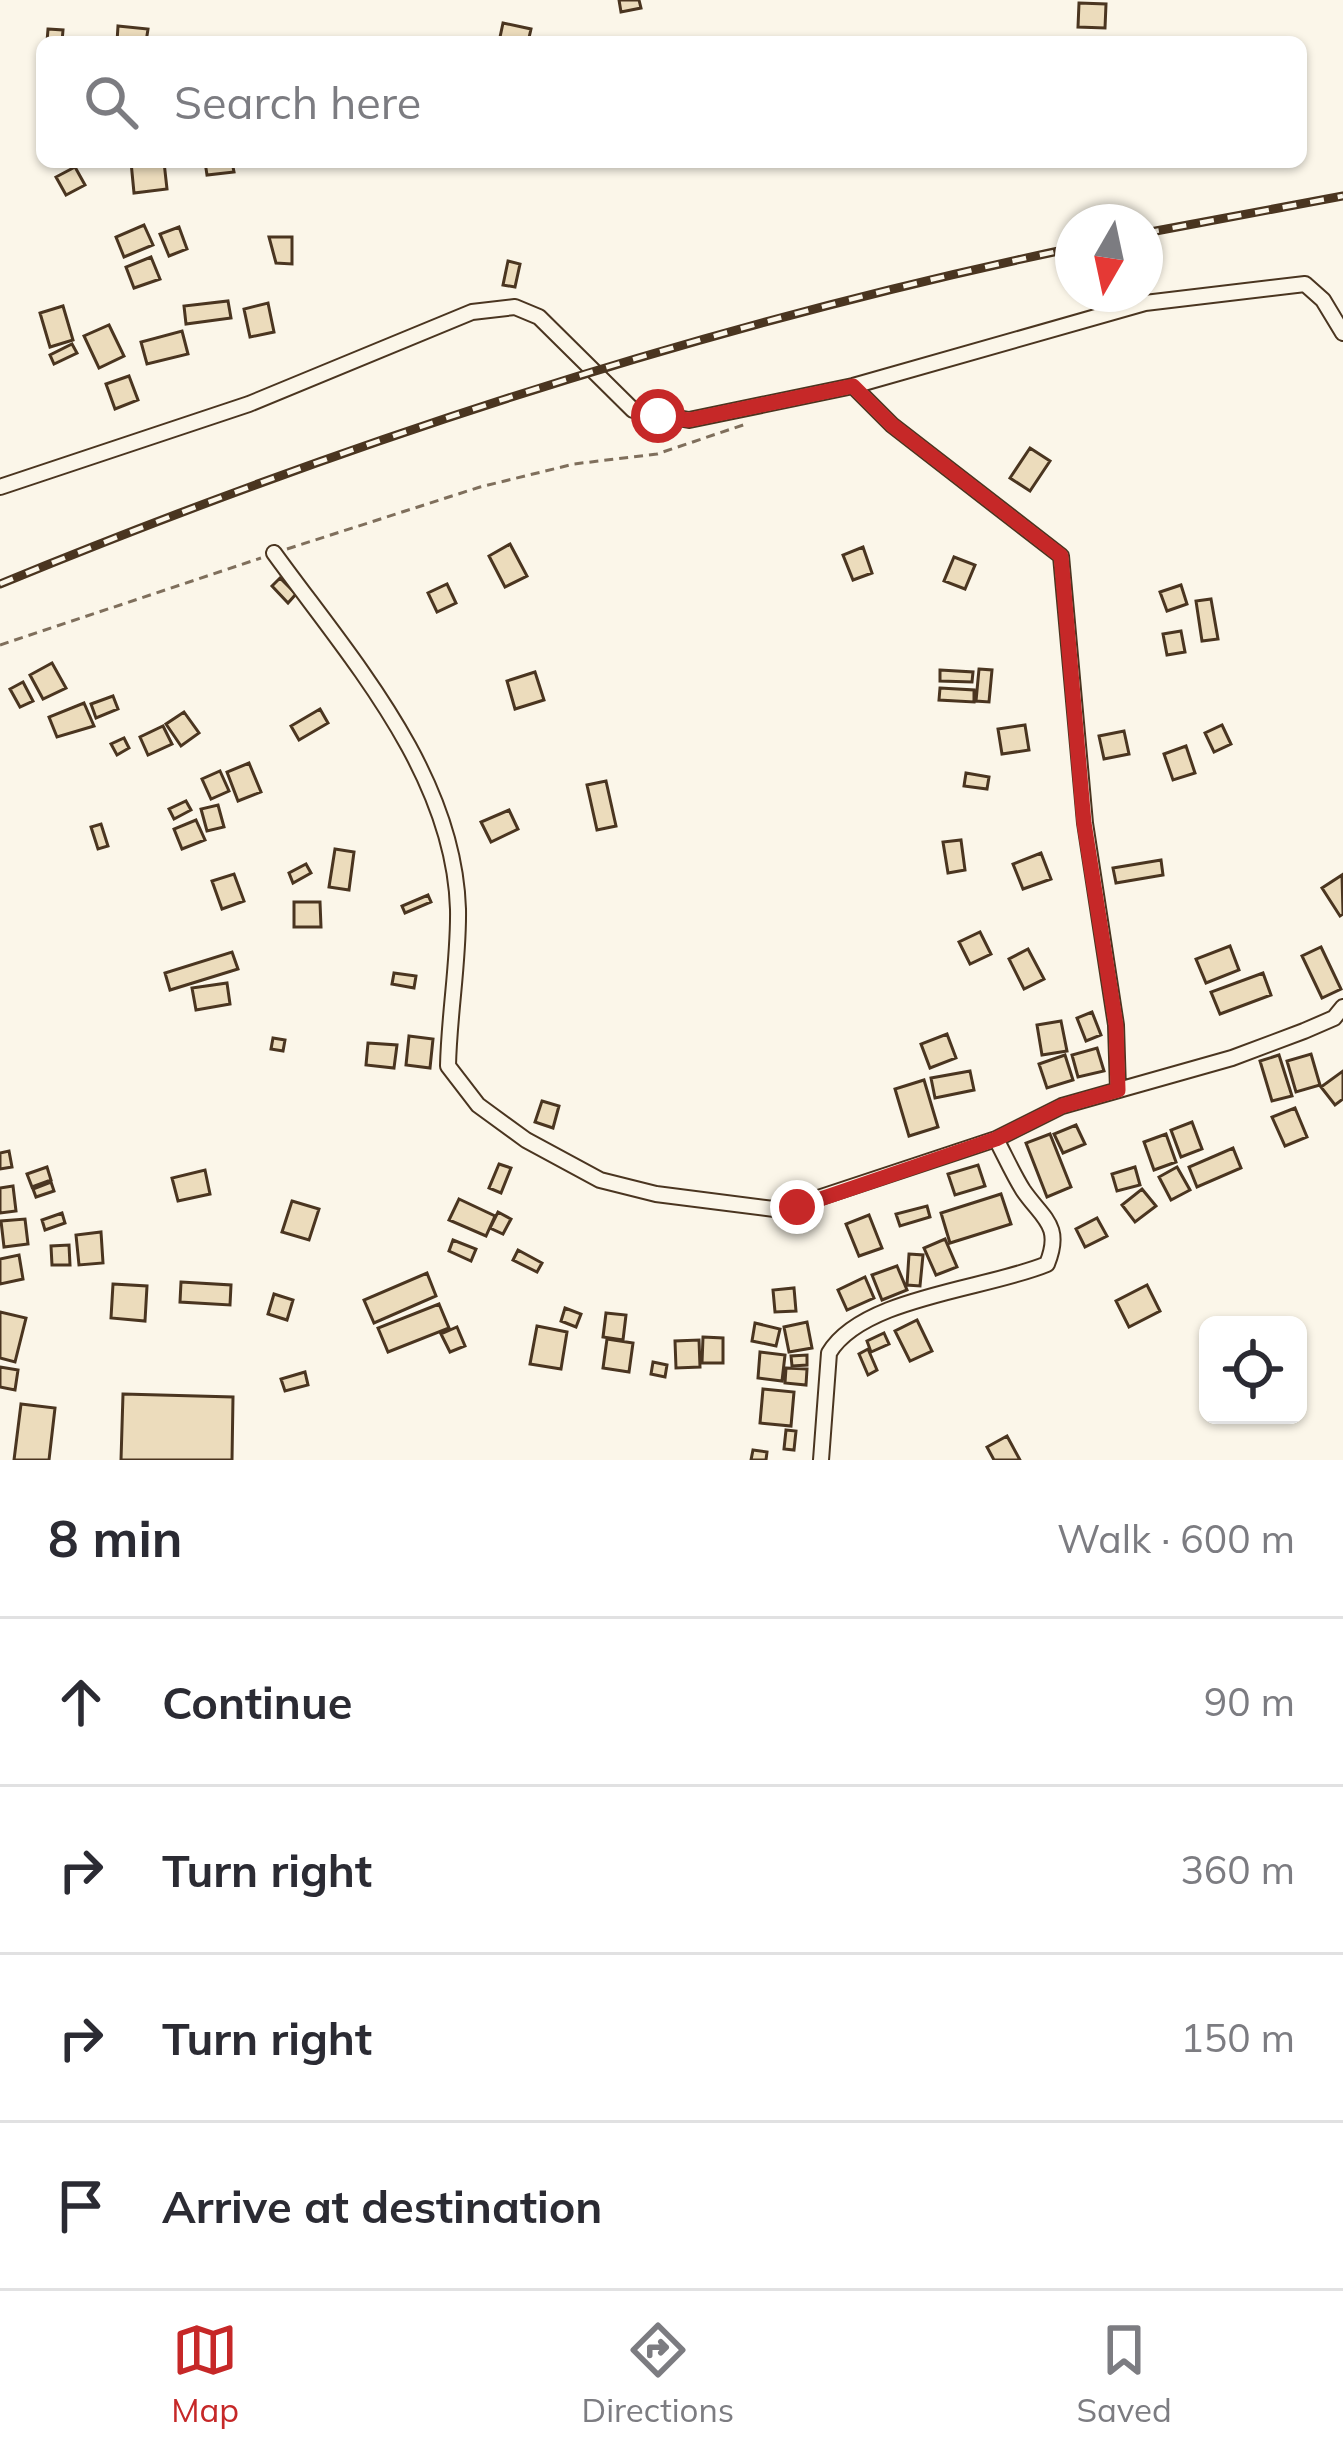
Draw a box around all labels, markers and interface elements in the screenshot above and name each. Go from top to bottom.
search box [36,36,1307,168]
icon: search [78,69,144,135]
text: Search here [174,74,421,130]
north arrow [1055,204,1163,312]
route start [631,389,685,443]
route end [770,1180,824,1234]
map controls [1199,1316,1307,1424]
button: locate [1199,1316,1307,1424]
text: 8 min [48,1506,183,1570]
text: Walk · 600 m [1057,1514,1295,1563]
icon: ahead [48,1669,114,1735]
text: Continue [162,1674,352,1730]
text: 90 m [1204,1677,1295,1726]
icon: right [48,1837,114,1903]
text: Turn right [162,1842,372,1898]
text: 360 m [1180,1845,1295,1894]
icon: right [48,2005,114,2071]
text: Turn right [162,2010,372,2066]
text: 150 m [1180,2013,1295,2062]
icon: arrive [48,2173,114,2239]
text: Arrive at destination [162,2178,602,2234]
tab: Map [171,2317,239,2430]
tab: Directions [582,2317,734,2430]
tab: Saved [1077,2317,1172,2430]

